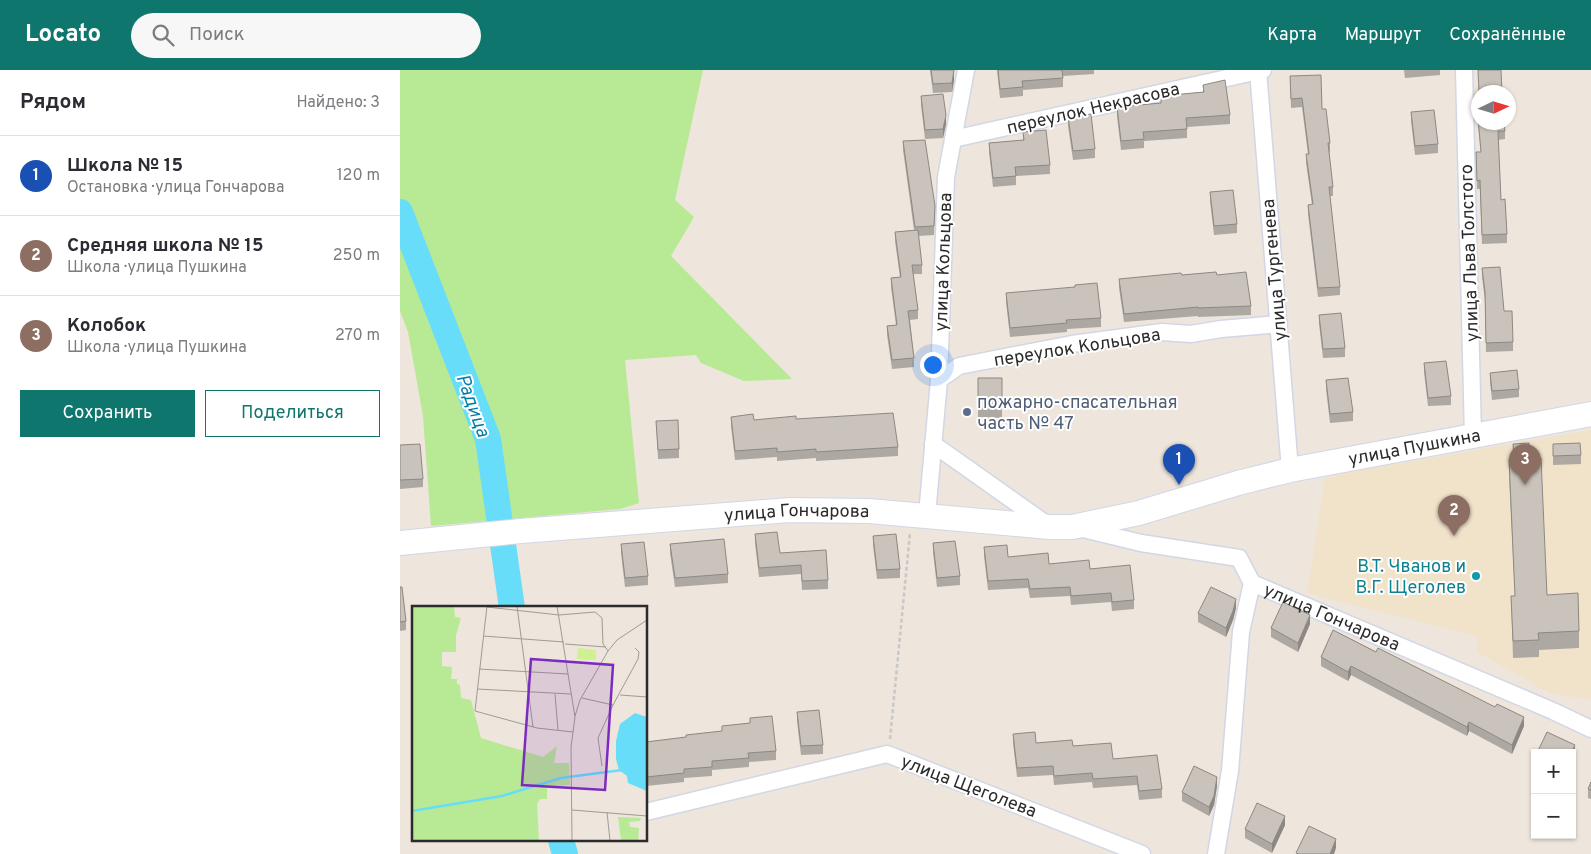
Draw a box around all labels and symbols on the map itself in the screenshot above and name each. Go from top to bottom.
street label: переулок Некрасова [1005,78,1182,141]
north arrow [1471,85,1516,130]
street label: улица Льва Толстого [1456,164,1485,342]
street label: улица Кольцова [931,192,958,332]
street label: улица Тургенева [1258,198,1293,342]
street label: переулок Кольцова [992,324,1162,373]
your location [920,352,946,378]
water label: Радица [450,371,495,441]
place label: пожарно-спасательная часть № 47 [977,392,1178,436]
marker: пожарно-спасательная часть № 47 [961,406,973,418]
street label: улица Пушкина [1347,425,1483,472]
pin: 1 [1163,444,1195,485]
pin: 3 [1509,444,1541,485]
pin: 2 [1438,495,1470,536]
street label: улица Гончарова [723,500,870,528]
place label: В.Т. Чванов и В.Г. Щеголев [1355,556,1466,600]
marker: В.Т. Чванов и В.Г. Щеголев [1470,570,1482,582]
street label: улица Гончарова [1260,579,1403,657]
inset map [412,606,648,842]
street label: улица Щеголева [897,751,1040,824]

